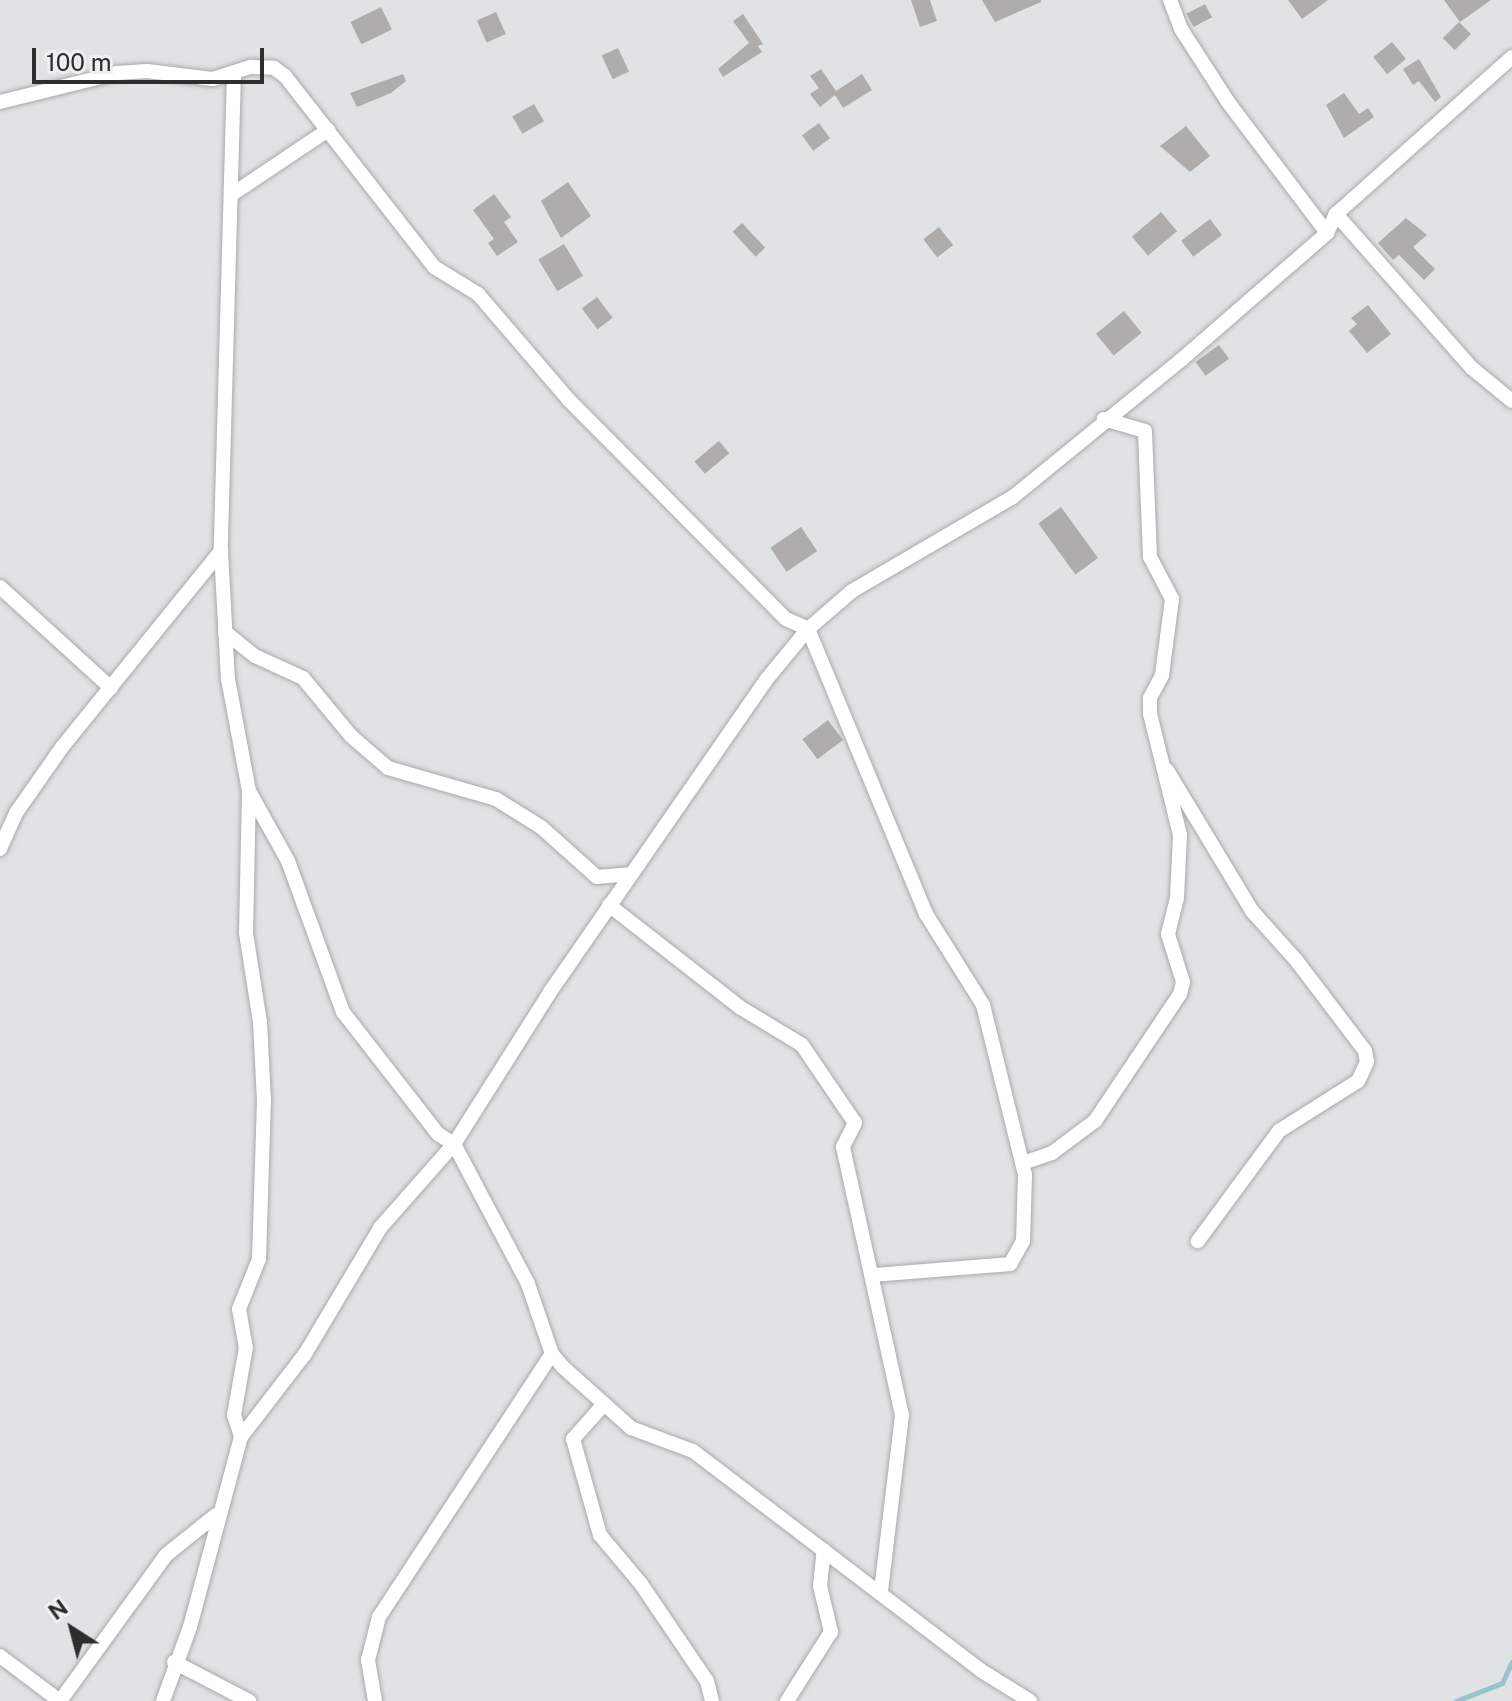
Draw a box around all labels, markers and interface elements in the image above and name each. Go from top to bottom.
scale bar [36,32,268,82]
text: 100 m [46,48,112,76]
north arrow [32,1589,112,1669]
text: N [43,1594,72,1625]

